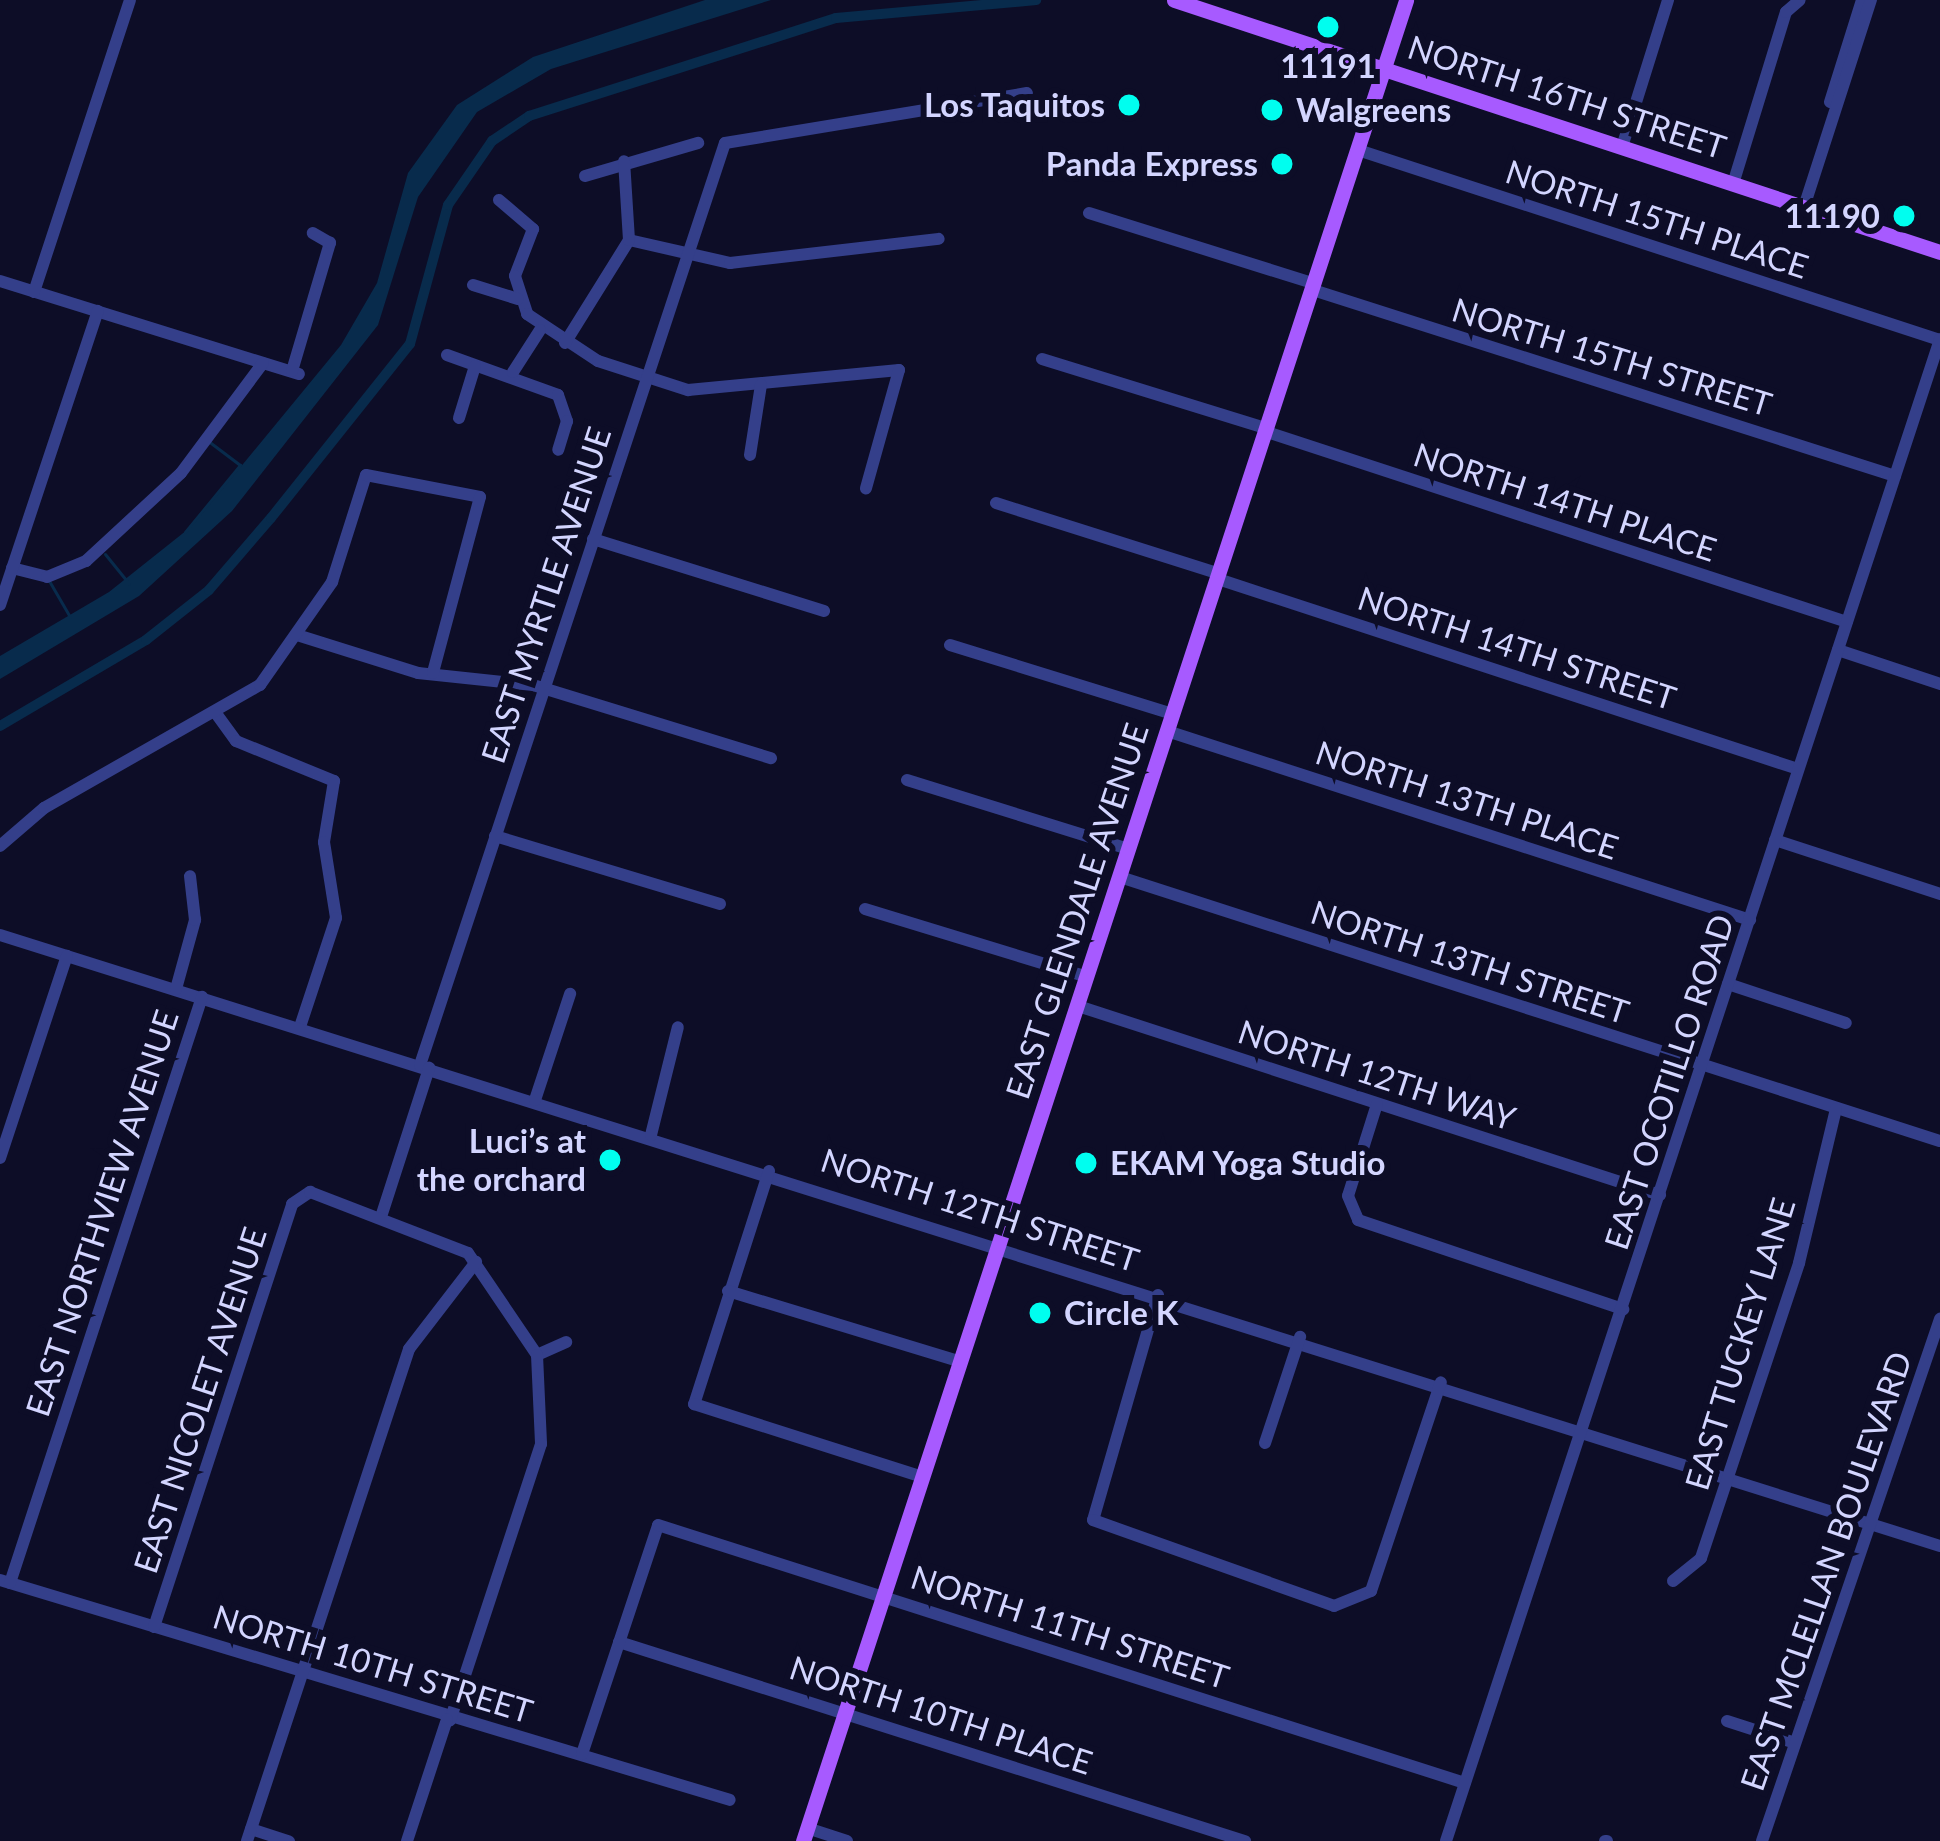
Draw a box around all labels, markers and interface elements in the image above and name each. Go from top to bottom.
marker: 11191 [1315,14,1341,40]
street label: NORTH 16TH STREET [1403,27,1731,167]
place label: 11191 [1280,46,1376,86]
place label: Los Taquitos [923,85,1105,125]
place label: Walgreens [1296,90,1451,130]
marker: Los Taquitos [1116,92,1142,118]
marker: Walgreens [1259,97,1285,123]
place label: Panda Express [1046,144,1258,184]
marker: Panda Express [1269,151,1295,177]
street label: NORTH 15TH PLACE [1501,151,1813,287]
place label: 11190 [1784,196,1880,236]
marker: 11190 [1891,203,1917,229]
street label: NORTH 15TH STREET [1448,290,1776,424]
street label: EAST MYRTLE AVENUE [473,421,619,769]
street label: NORTH 14TH PLACE [1409,434,1721,570]
street label: NORTH 14TH STREET [1353,578,1681,718]
street label: EAST GLENDALE AVENUE [997,717,1157,1105]
street label: NORTH 13TH PLACE [1311,732,1623,868]
street label: NORTH 13TH STREET [1306,892,1634,1032]
street label: EAST OCOTILLO ROAD [1596,909,1742,1255]
street label: EAST NORTHVIEW AVENUE [17,1004,187,1422]
street label: NORTH 12TH WAY [1233,1011,1521,1139]
place label: Luci’s at the orchard [417,1121,586,1199]
street label: NORTH 12TH STREET [816,1140,1144,1280]
place label: EKAM Yoga Studio [1110,1143,1387,1183]
marker: Luci’s at the orchard [597,1147,623,1173]
marker: EKAM Yoga Studio [1073,1150,1099,1176]
street label: EAST TUCKEY LANE [1676,1192,1804,1496]
street label: EAST NICOLET AVENUE [125,1221,275,1579]
place label: Circle K [1064,1293,1178,1333]
marker: Circle K [1027,1300,1053,1326]
street label: EAST MCLELLAN BOULEVARD [1732,1346,1920,1796]
street label: NORTH 11TH STREET [906,1557,1234,1697]
street label: NORTH 10TH STREET [209,1597,537,1731]
street label: NORTH 10TH PLACE [785,1647,1097,1783]

